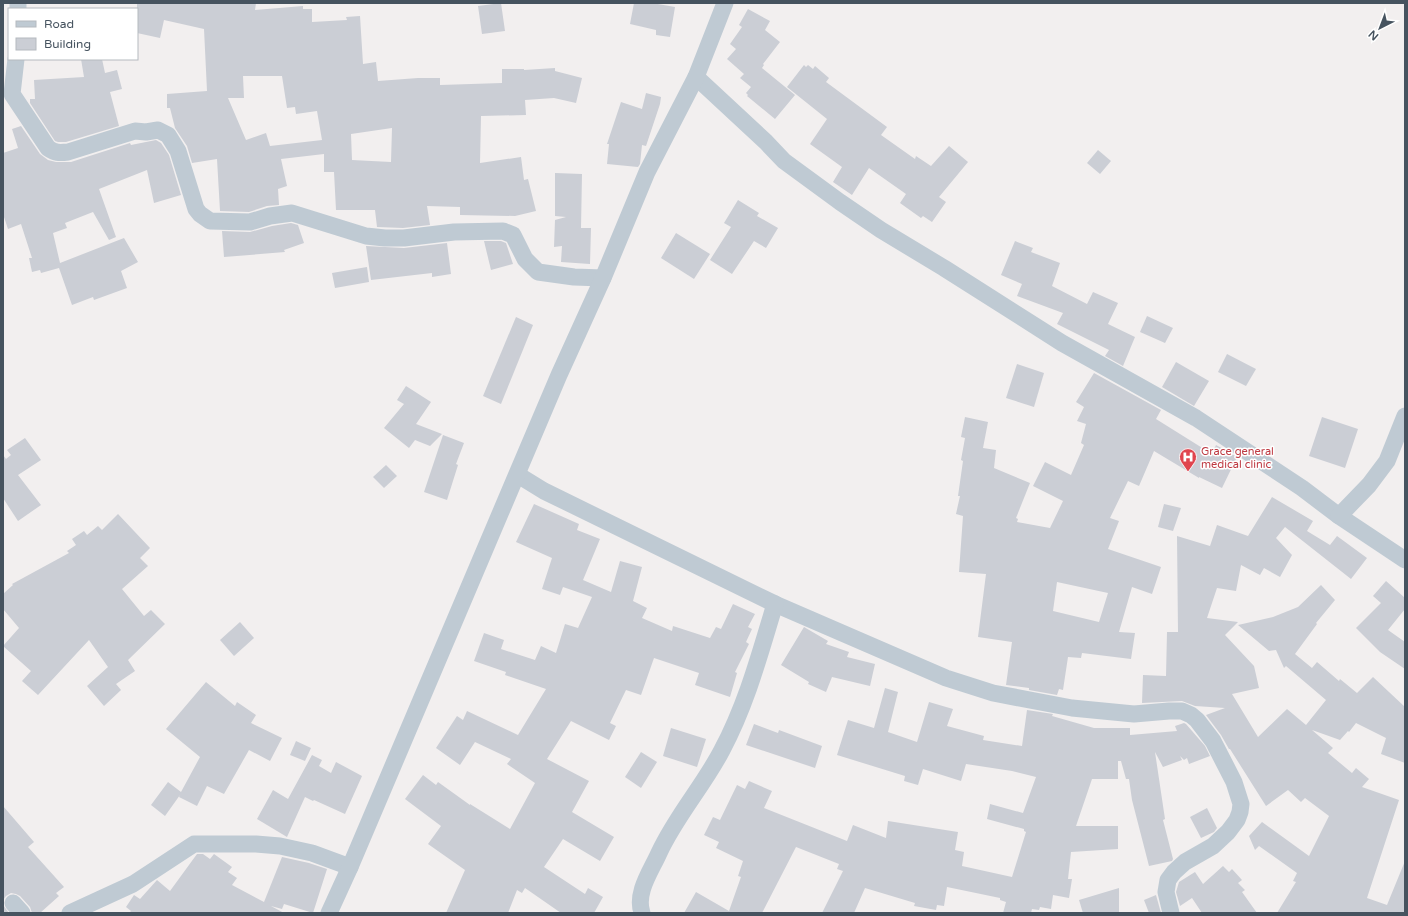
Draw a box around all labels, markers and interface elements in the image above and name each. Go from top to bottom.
legend [8,8,138,60]
north arrow [1360,8,1400,48]
text: Road [44,17,74,31]
text: N [1366,27,1381,43]
text: Building [44,37,91,51]
place label: Grace general medical clinic [1201,445,1274,471]
hospital icon: Grace general medical clinic [1178,447,1198,472]

